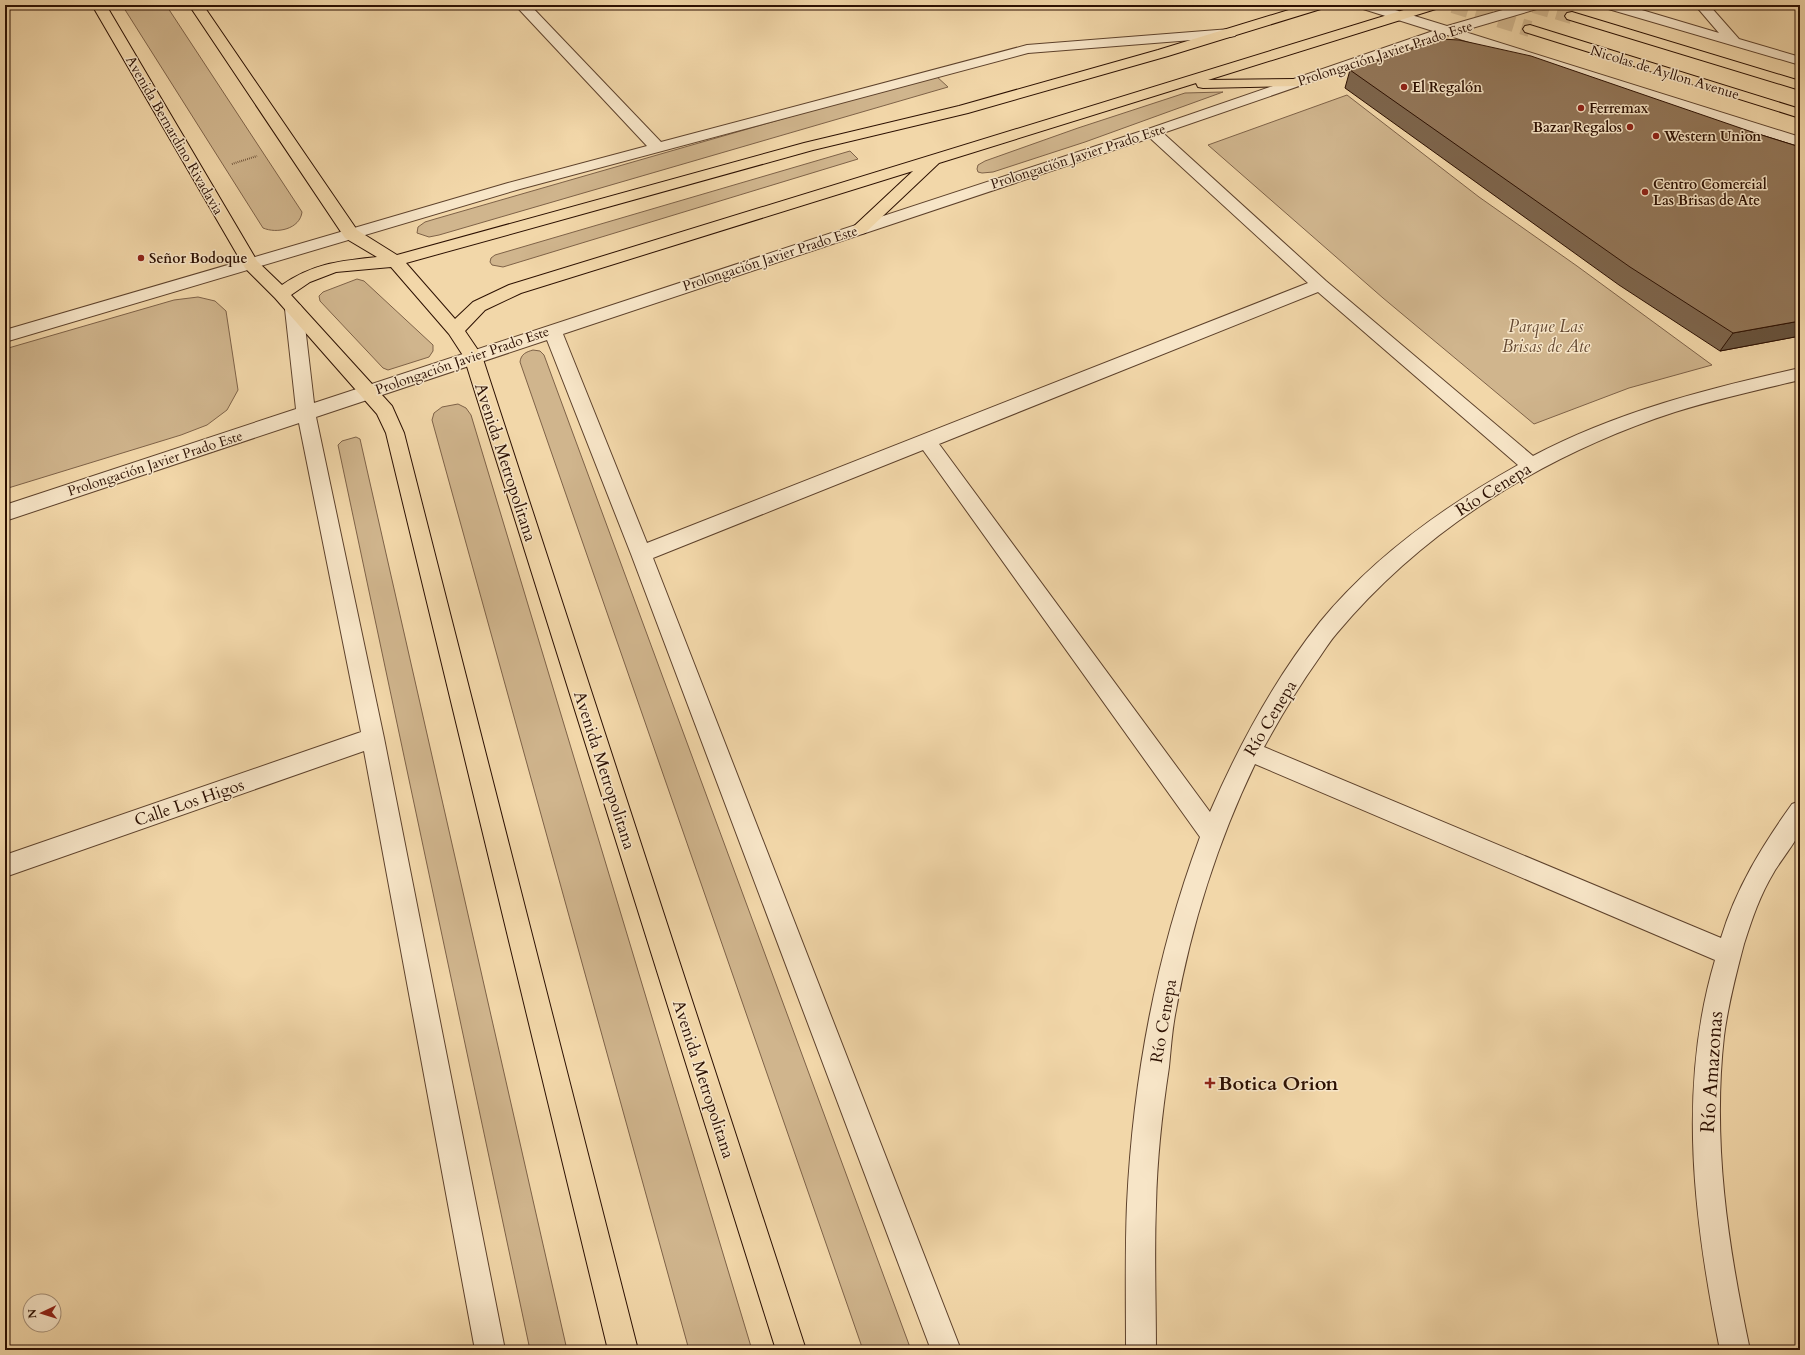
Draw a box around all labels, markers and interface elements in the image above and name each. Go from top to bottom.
street label: Prolongación Javier Prado Este [1295,16,1475,91]
street label: Nicolas de Ayllon Avenue [1588,41,1742,104]
street label: Avenida Bernardino Rivadavia [121,52,228,218]
place label: El Regalón [1412,78,1482,97]
marker: El Regalón [1399,82,1409,92]
place label: Ferremax [1589,99,1649,118]
marker: Ferremax [1576,103,1586,113]
place label: Bazar Regalos [1533,118,1622,137]
street label: Prolongación Javier Prado Este [988,119,1168,194]
marker: Bazar Regalos [1625,122,1635,132]
place label: Western Union [1663,127,1761,146]
marker: Western Union [1651,131,1661,141]
place label: Centro Comercial Las Brisas de Ate [1653,175,1767,210]
marker: Centro Comercial Las Brisas de Ate [1640,187,1650,197]
street label: Prolongación Javier Prado Este [680,221,860,296]
place label: Señor Bodoque [149,249,247,268]
marker: Señor Bodoque [136,253,146,263]
park label: Parque Las Brisas de Ate [1502,315,1590,358]
street label: Prolongación Javier Prado Este [373,322,552,399]
street label: Avenida Metropolitana [469,380,542,545]
street label: Prolongación Javier Prado Este [65,426,245,501]
street label: Río Cenepa [1451,457,1536,522]
street label: Río Cenepa [1239,675,1302,761]
street label: Avenida Metropolitana [568,688,641,853]
street label: Calle Los Higos [131,773,247,832]
street label: Río Cenepa [1145,977,1182,1065]
street label: Avenida Metropolitana [667,997,740,1162]
street label: Río Amazonas [1694,1010,1729,1134]
place label: Botica Orion [1218,1070,1339,1097]
marker: Botica Orion [1205,1078,1215,1088]
north arrow [22,1293,62,1333]
text: N [25,1308,40,1319]

